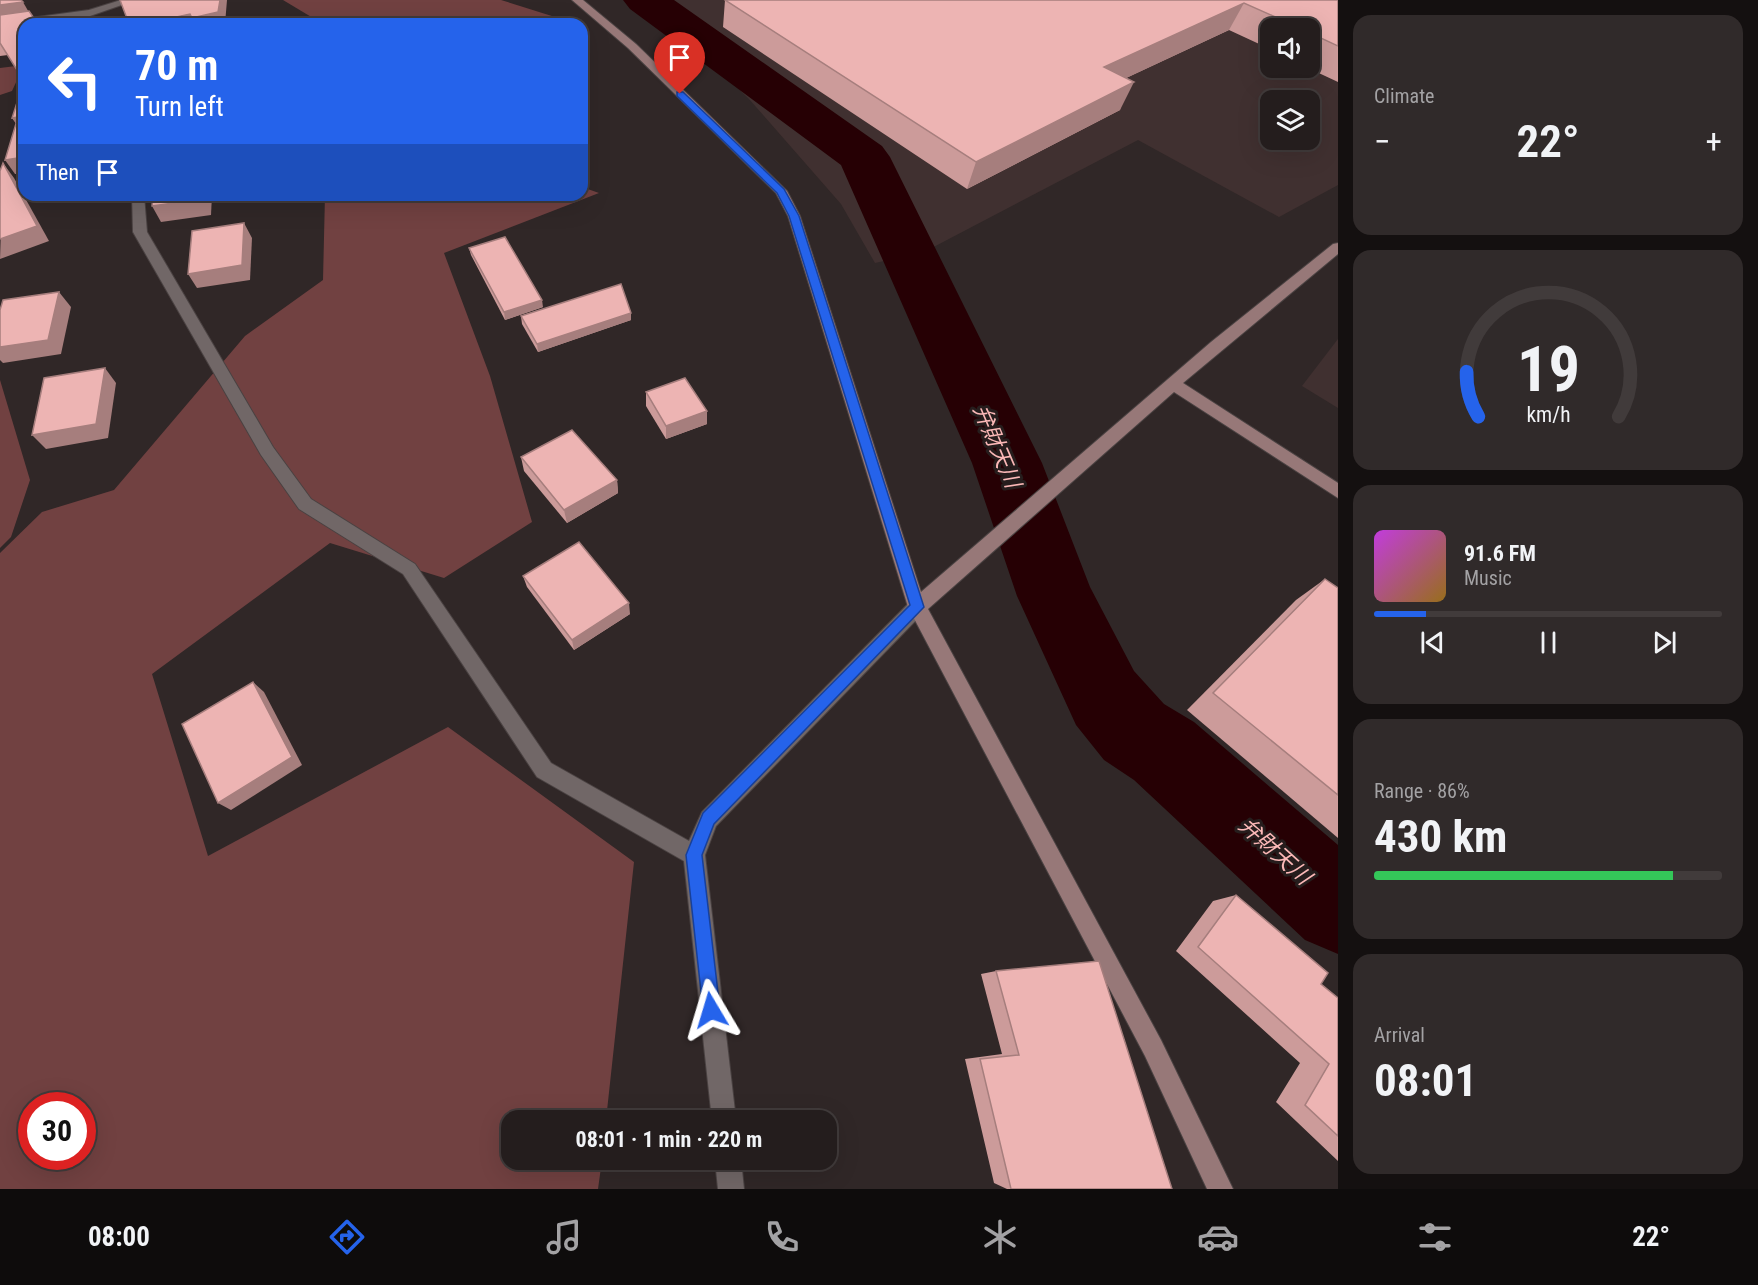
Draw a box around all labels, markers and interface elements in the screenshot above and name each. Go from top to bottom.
map controls [1260,18,1320,150]
button: sound [1260,18,1320,78]
pin [654,32,705,94]
text: 70 m [135,41,218,90]
icon: arrive [663,41,696,74]
icon: left [36,42,114,120]
text: Climate [1374,84,1434,108]
button: layers [1260,90,1320,150]
text: Turn left [135,91,224,123]
text: 22° [1517,115,1580,168]
text: − [1374,122,1391,161]
text: + [1706,122,1722,161]
icon: arrive [91,156,124,189]
text: Then [36,160,79,185]
text: 19 [1516,333,1580,406]
water label: 弁財天川 [968,401,1026,493]
text: km/h [1526,402,1570,427]
text: 91.6 FM [1464,541,1536,566]
text: Music [1464,566,1512,590]
icon: previous [1416,626,1449,659]
icon: pause [1532,626,1565,659]
icon: next [1648,626,1681,659]
text: Range · 86% [1374,779,1470,803]
text: 430 km [1374,810,1507,863]
water label: 弁財天川 [1234,812,1318,891]
position arrow [679,978,743,1042]
text: Arrival [1374,1023,1425,1047]
text: 08:01 [1374,1054,1477,1107]
speed limit sign: 30 [18,1092,96,1170]
text: 08:01 · 1 min · 220 m [576,1127,762,1152]
icon: directions [326,1216,368,1258]
icon: music [543,1216,585,1258]
icon: phone [761,1216,803,1258]
icon: climate [979,1216,1021,1258]
icon: car [1197,1216,1239,1258]
icon: filters [1414,1216,1456,1258]
text: 08:00 [88,1221,150,1253]
text: 22° [1632,1221,1670,1253]

